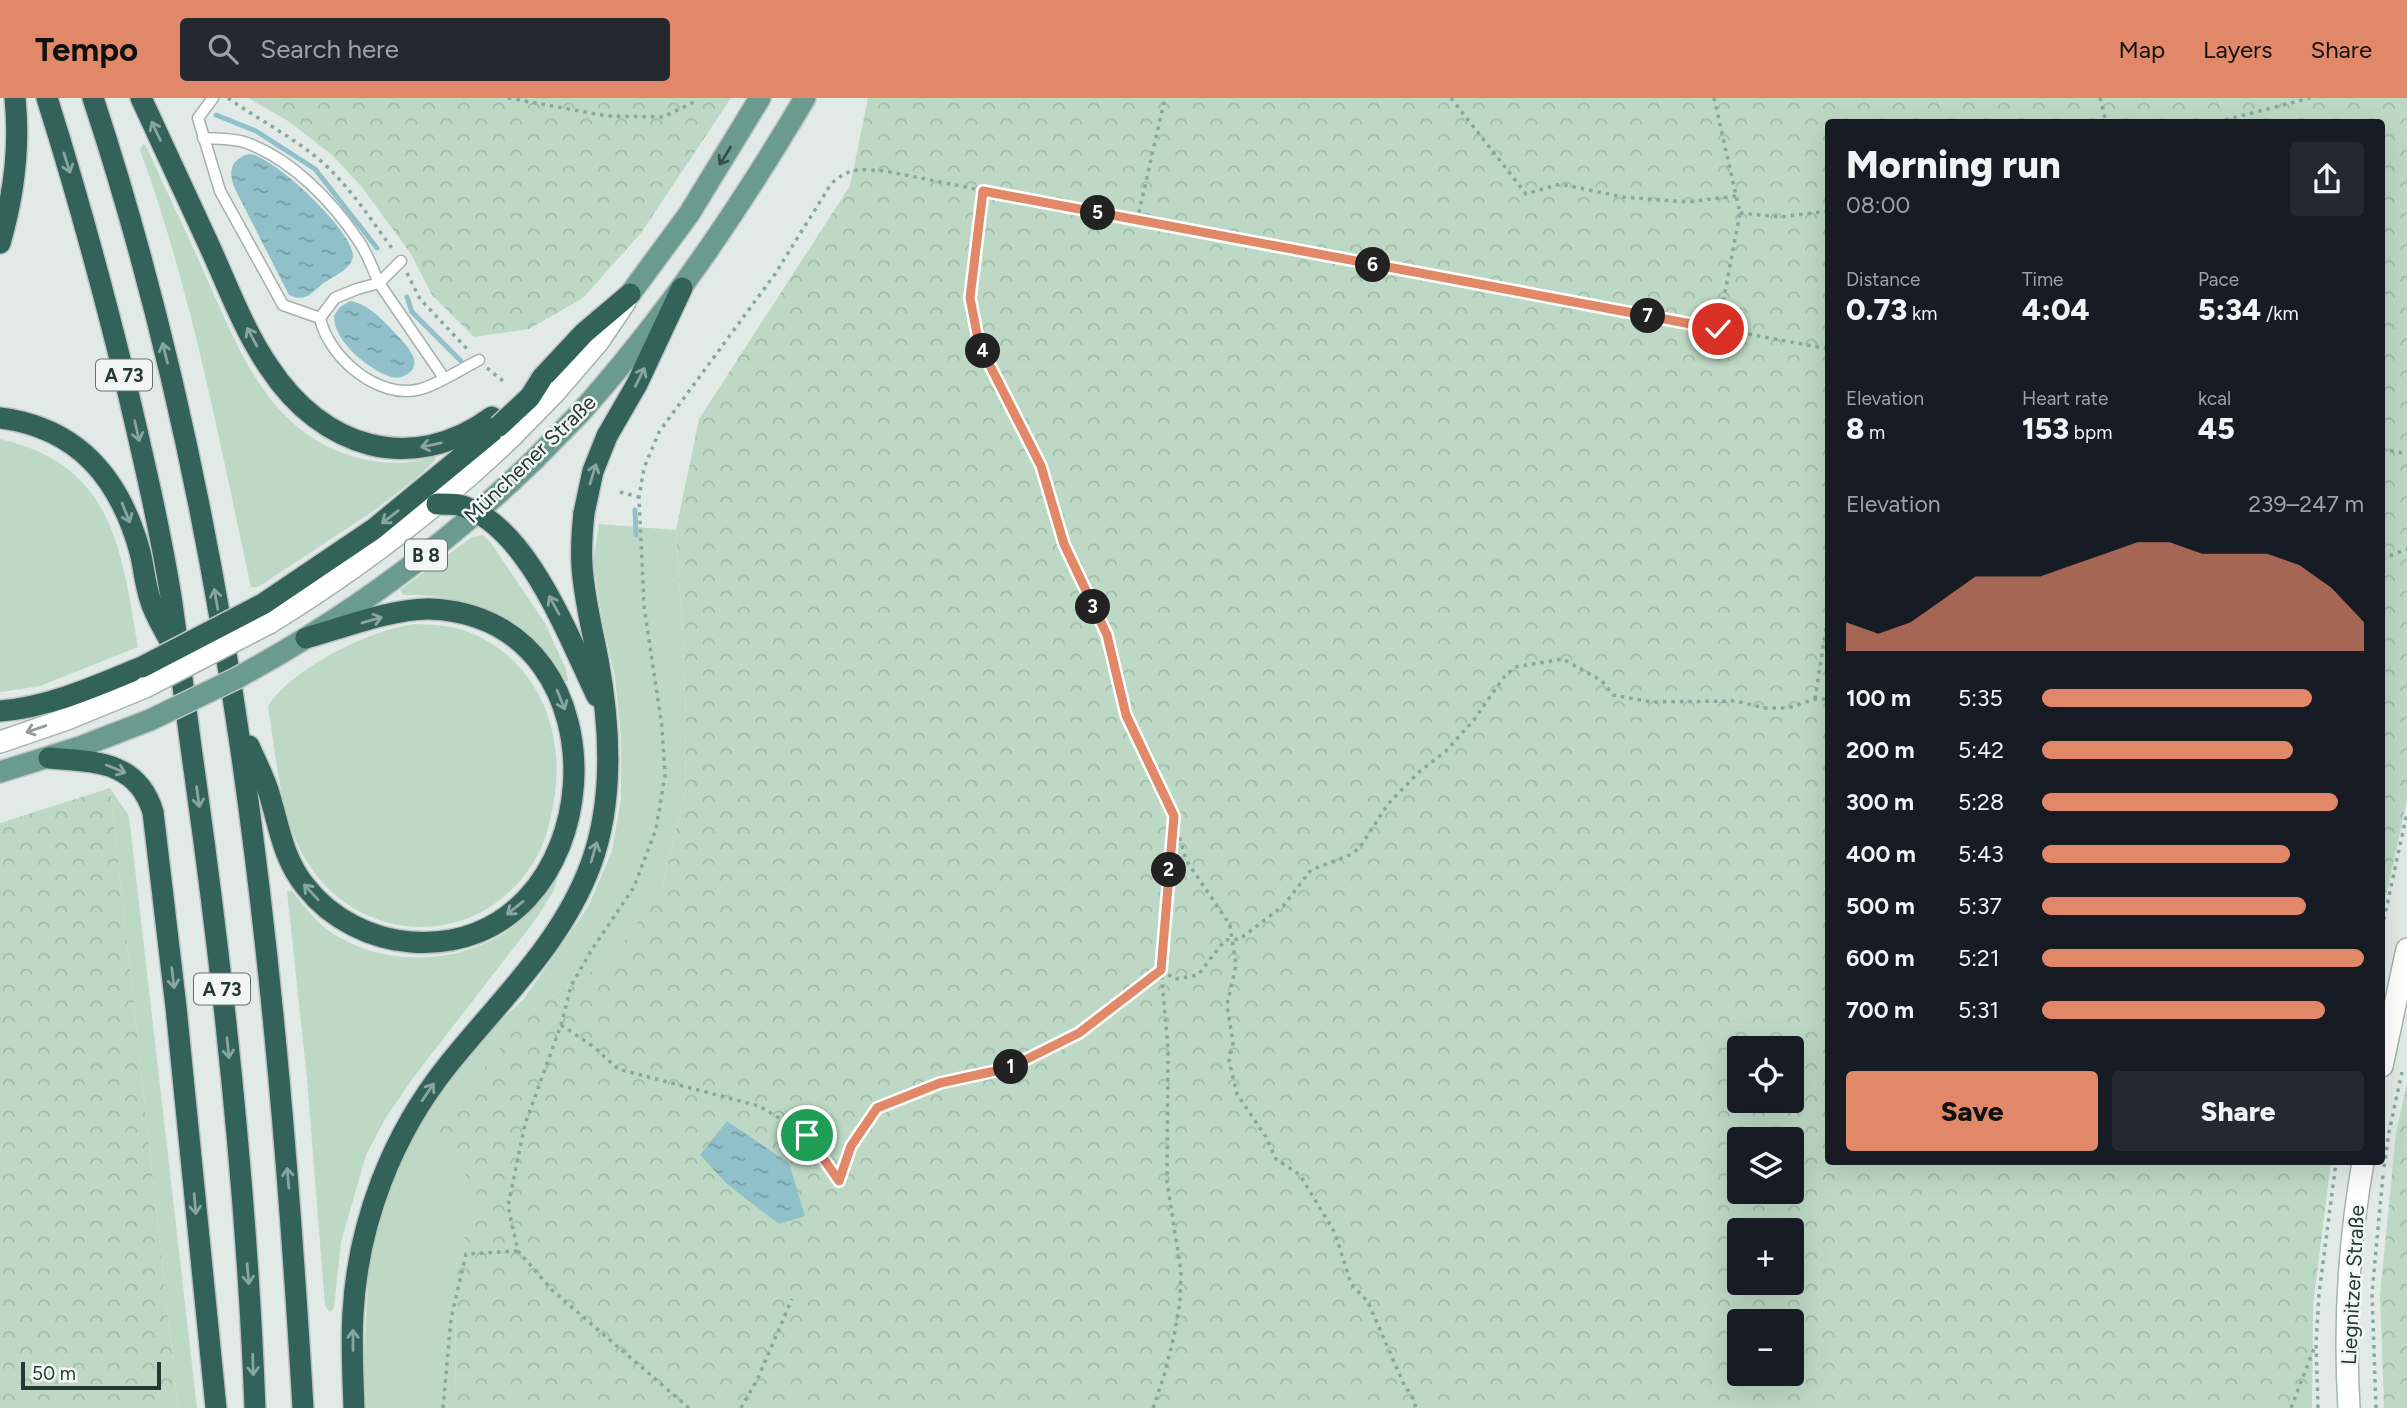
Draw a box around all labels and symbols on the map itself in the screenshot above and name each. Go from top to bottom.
one-way arrow [149,121,162,142]
one-way arrow [717,146,731,166]
one-way arrow [62,152,75,174]
pin: 5 [1080,195,1116,230]
pin: 6 [1356,248,1390,282]
pin: 7 [1630,298,1666,333]
pin [1688,299,1748,359]
one-way arrow [245,327,258,348]
pin: 4 [965,334,1000,368]
one-way arrow [157,342,171,365]
road number: A 73 [96,360,152,390]
one-way arrow [634,367,648,388]
street label: Münchener Straße [459,390,601,528]
one-way arrow [131,419,144,442]
one-way arrow [420,439,443,453]
one-way arrow [587,463,600,485]
one-way arrow [120,501,133,523]
one-way arrow [381,509,399,524]
road number: B 8 [405,540,447,570]
one-way arrow [209,589,222,611]
pin: 3 [1076,589,1110,624]
one-way arrow [547,595,561,615]
one-way arrow [360,613,383,626]
one-way arrow [555,689,568,710]
one-way arrow [26,724,47,737]
one-way arrow [104,763,126,776]
one-way arrow [191,786,204,808]
one-way arrow [589,841,602,863]
pin: 2 [1152,852,1186,888]
one-way arrow [303,883,319,901]
one-way arrow [507,900,525,916]
one-way arrow [166,966,179,989]
road number: A 73 [194,974,250,1004]
one-way arrow [222,1036,235,1058]
pin: 1 [993,1049,1028,1084]
one-way arrow [421,1083,435,1102]
pin [777,1105,837,1165]
one-way arrow [281,1168,294,1190]
one-way arrow [189,1193,202,1215]
street label: Liegnitzer Straße [2336,1204,2369,1366]
one-way arrow [242,1262,255,1285]
one-way arrow [346,1329,360,1352]
one-way arrow [247,1353,260,1376]
scale bar [21,1359,161,1391]

